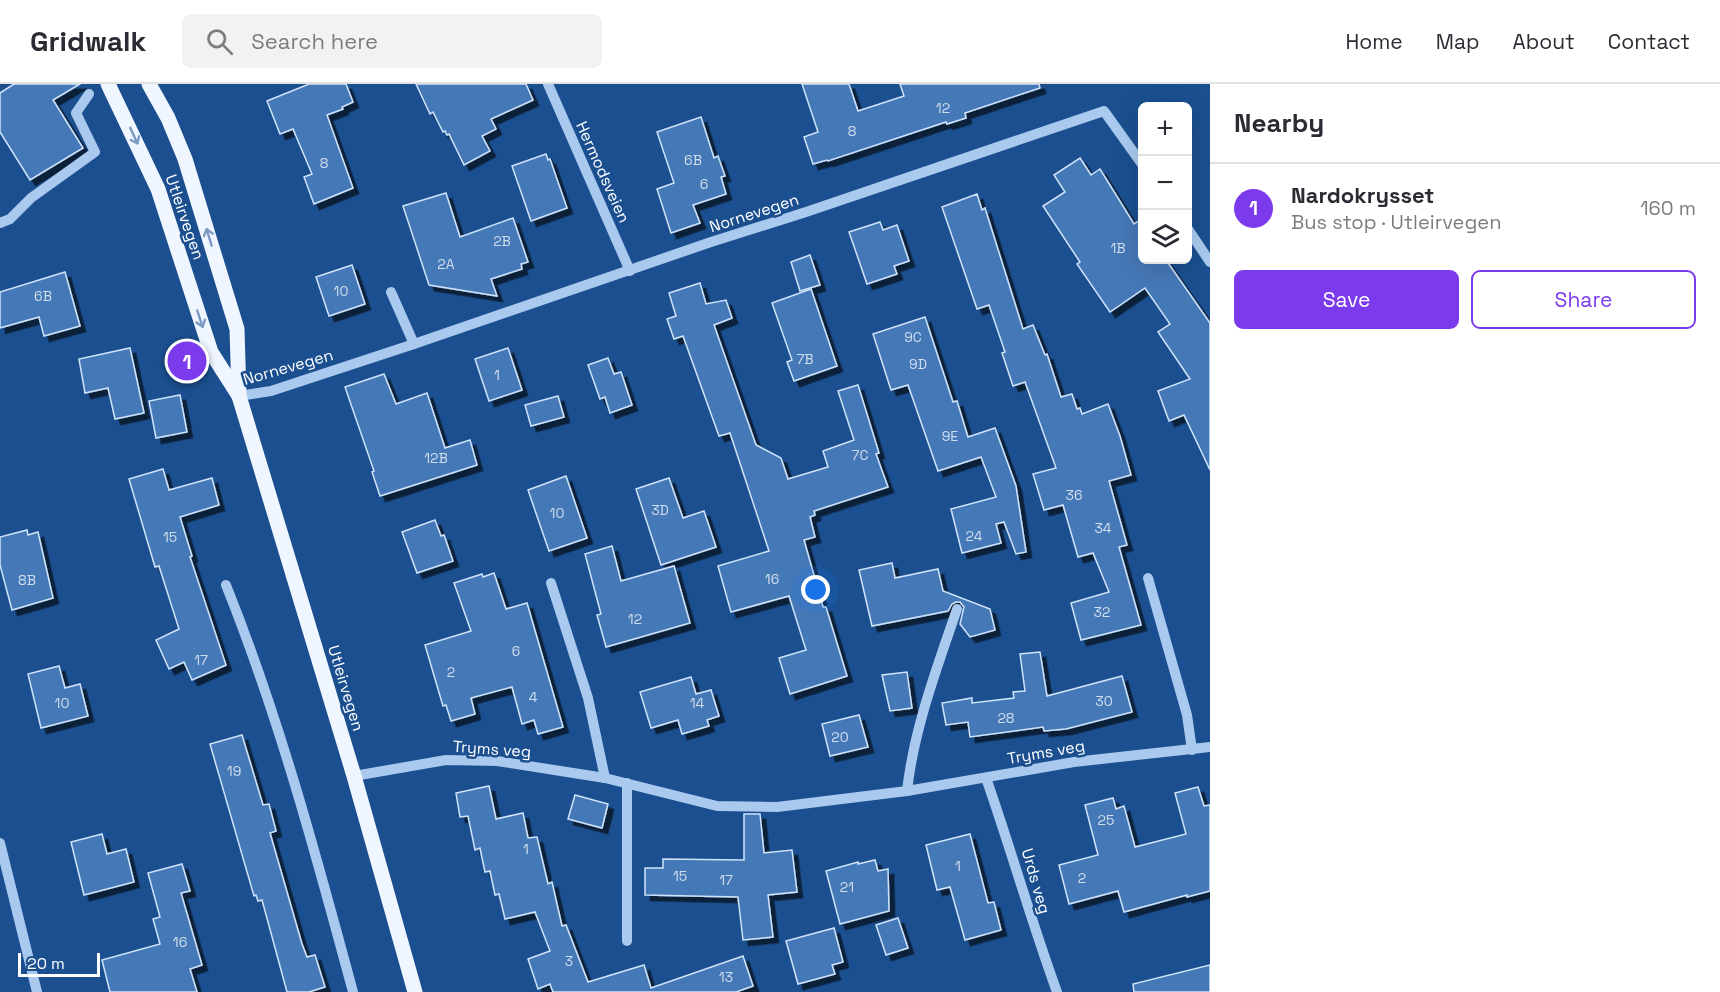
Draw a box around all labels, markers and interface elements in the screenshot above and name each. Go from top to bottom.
search box [182,14,602,68]
text: Gridwalk [30,23,146,59]
icon: search [203,25,236,58]
text: Search here [251,27,378,55]
text: Home [1345,28,1403,55]
text: Map [1436,28,1480,55]
text: About [1513,28,1575,55]
text: Contact [1608,28,1690,55]
house number: 12 [936,99,950,117]
map controls [1138,102,1192,264]
button: + [1138,102,1192,156]
text: Nearby [1234,106,1324,140]
street label: Hermodsveien [571,118,635,226]
house number: 8 [848,122,857,140]
one-way arrow [128,127,140,145]
house number: 6B [684,151,702,169]
house number: 8 [320,154,329,172]
button: − [1138,156,1192,210]
street label: Utleirvegen [161,172,209,262]
house number: 6 [700,175,708,193]
text: Nardokrysset [1291,181,1434,209]
street label: Nornevegen [707,189,801,237]
text: 1 [1249,195,1258,221]
text: 160 m [1640,195,1696,221]
text: Bus stop · Utleirvegen [1291,209,1501,235]
button: layers [1138,210,1192,264]
one-way arrow [203,228,214,247]
house number: 2B [493,232,511,250]
house number: 1B [1110,239,1126,257]
house number: 2A [437,255,455,273]
button: Save [1234,270,1459,329]
button: Share [1471,270,1696,329]
house number: 10 [334,282,348,300]
house number: 6B [34,287,52,305]
one-way arrow [195,309,206,328]
house number: 9C [904,328,922,346]
pin: 1 [168,338,207,384]
street label: Nornevegen [240,344,336,390]
house number: 7B [796,350,814,368]
house number: 9D [909,355,927,373]
house number: 1 [494,366,500,384]
house number: 9E [942,427,958,445]
house number: 7C [852,446,868,464]
house number: 12B [424,449,448,467]
house number: 36 [1065,486,1083,504]
house number: 3D [651,501,669,519]
house number: 10 [550,504,564,522]
house number: 34 [1094,519,1112,537]
house number: 24 [966,527,983,545]
house number: 15 [163,528,177,546]
house number: 16 [765,570,779,588]
house number: 8B [18,571,36,589]
your location [801,575,830,604]
house number: 32 [1094,603,1110,621]
house number: 12 [628,610,642,628]
house number: 6 [512,642,520,660]
street label: Utleirvegen [323,643,369,733]
house number: 17 [194,651,208,669]
house number: 2 [447,663,455,681]
house number: 4 [529,688,538,706]
house number: 30 [1095,692,1113,710]
house number: 10 [55,694,69,712]
house number: 14 [690,694,705,712]
house number: 28 [997,709,1015,727]
house number: 20 [831,728,849,746]
street label: Tryms veg [1006,735,1086,769]
street label: Tryms veg [452,736,532,762]
house number: 19 [227,762,241,780]
house number: 25 [1098,811,1114,829]
house number: 1 [523,840,529,858]
street label: Urds veg [1017,846,1055,916]
house number: 1 [955,857,961,875]
house number: 15 [673,867,687,885]
house number: 2 [1078,869,1086,887]
house number: 17 [719,871,733,889]
house number: 21 [840,878,854,896]
house number: 16 [173,933,187,951]
scale bar [18,950,100,978]
house number: 3 [565,952,573,970]
text: 20 m [27,953,65,974]
house number: 13 [719,968,733,986]

